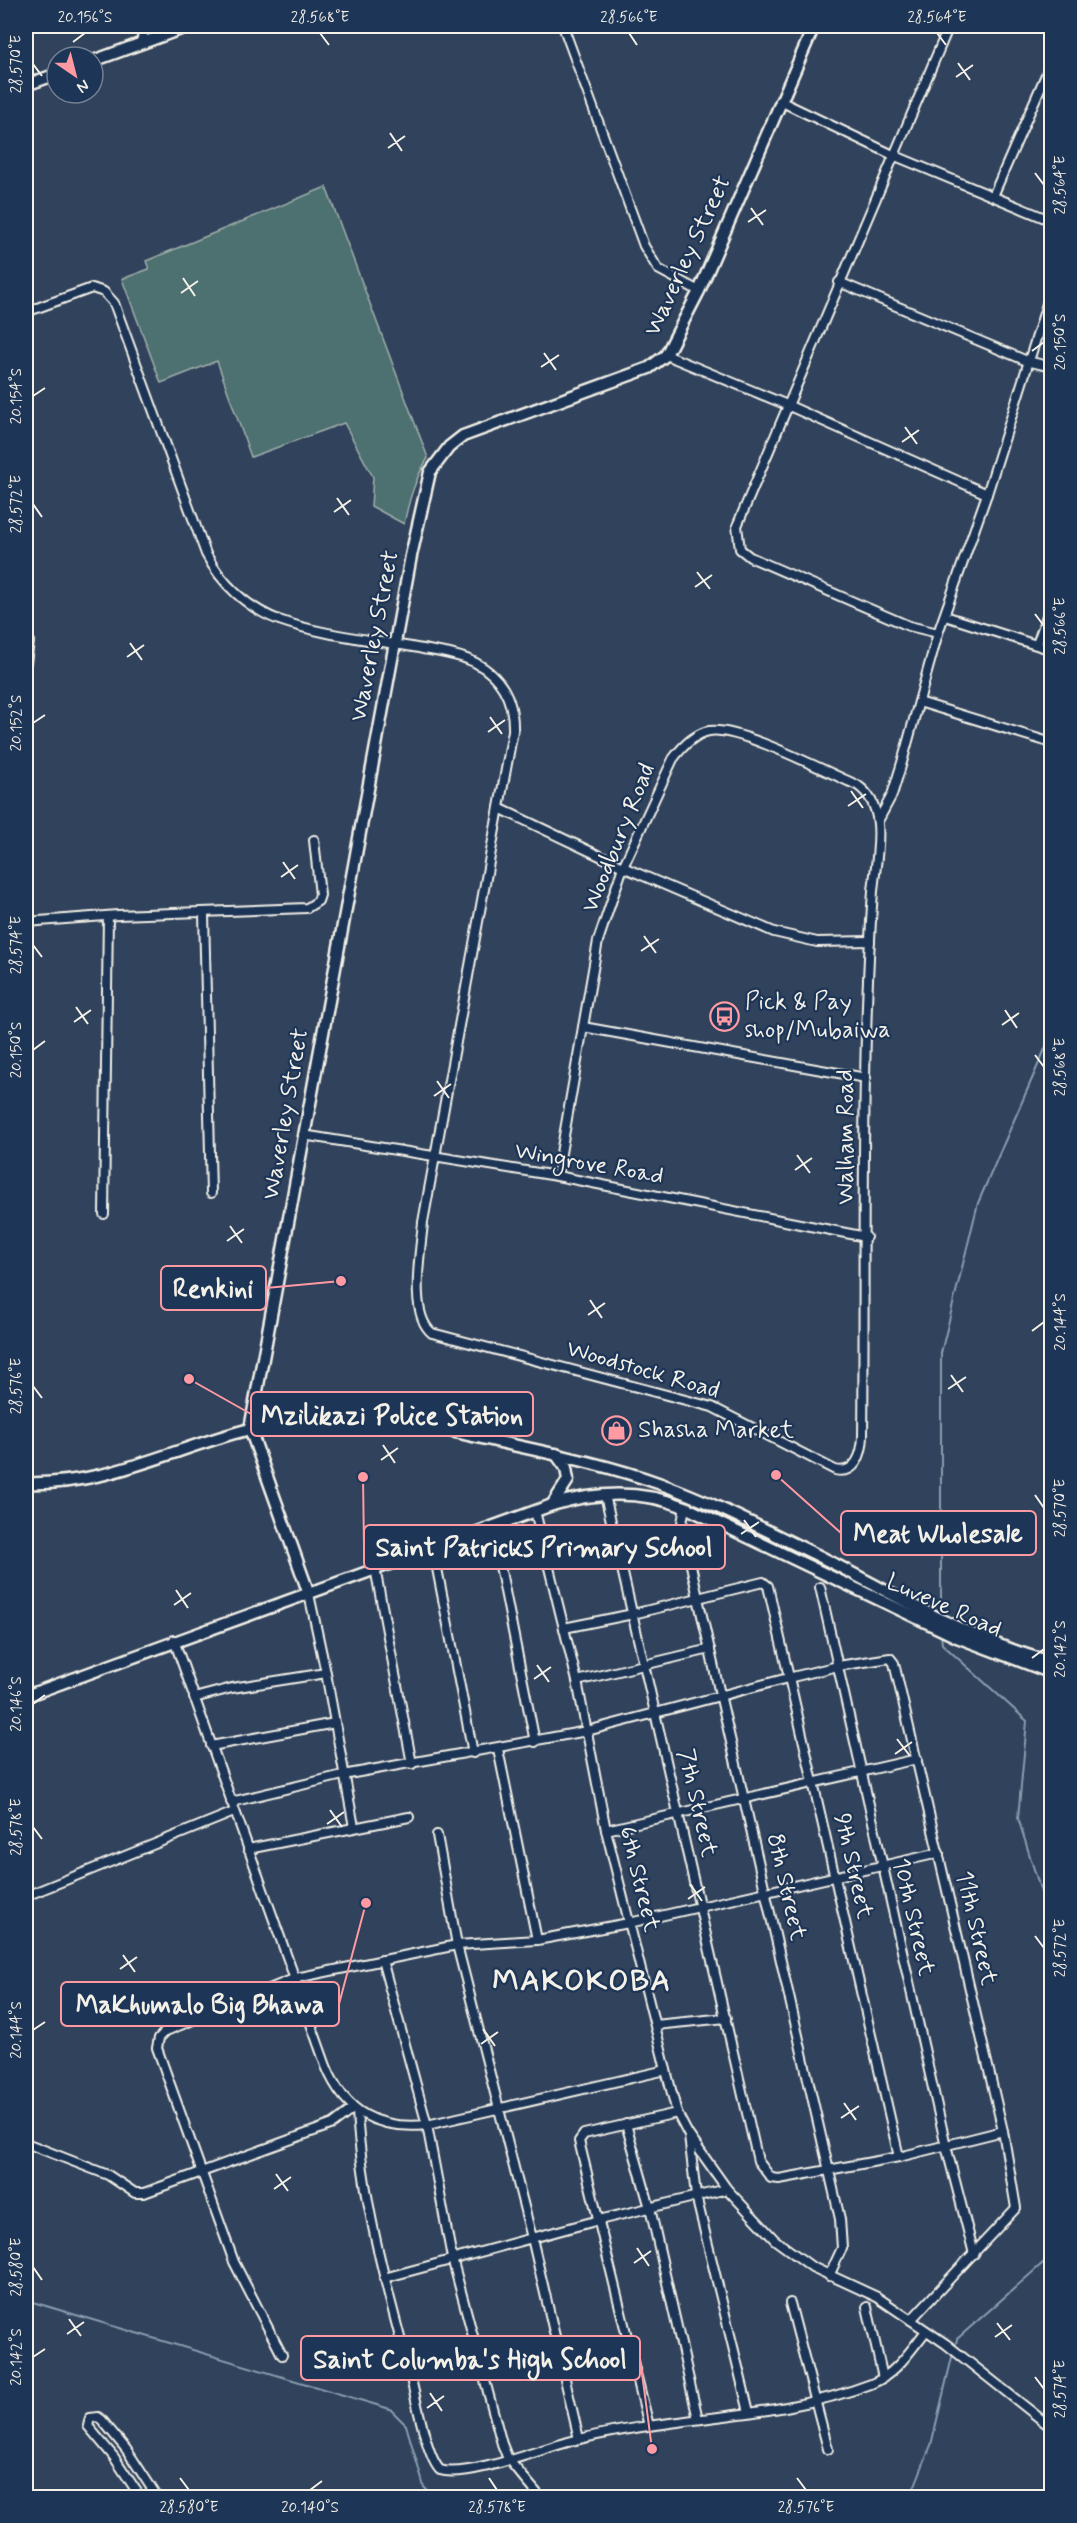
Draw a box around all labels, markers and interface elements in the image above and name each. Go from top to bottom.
text: 20.156°S [58,8,112,28]
text: 28.568°E [291,8,349,28]
text: 28.566°E [600,8,658,28]
text: 28.564°E [907,8,967,28]
text: 28.570°E [7,35,27,93]
north arrow [45,45,105,105]
text: N [72,74,93,98]
text: 28.564°E [1051,155,1071,215]
street label: Waverley Street [637,171,739,341]
text: 20.150°S [1051,314,1071,370]
text: 20.154°S [7,368,27,424]
text: 28.572°E [7,475,27,533]
street label: Waverley Street [343,548,407,724]
text: 28.566°E [1051,597,1071,655]
text: 20.152°S [7,695,27,751]
street label: Woodbury Road [575,759,663,917]
text: 28.574°E [7,916,27,974]
place label: Pick & Pay shop/Mubaiwa [745,987,891,1046]
bus stop icon: Pick & Pay shop/Mubaiwa [708,1000,740,1032]
text: 20.150°S [7,1022,27,1078]
street label: Waverley Street [256,1026,316,1202]
text: 28.568°E [1051,1038,1071,1096]
street label: Walham Road [831,1069,862,1205]
street label: Wingrove Road [512,1136,666,1194]
callout: Renkini [161,1266,266,1310]
text: Renkini [173,1273,253,1307]
text: 20.144°S [1051,1293,1071,1351]
street label: Woodstock Road [563,1333,723,1407]
text: 28.576°E [7,1357,27,1414]
callout: Mzilikazi Police Station [251,1392,533,1436]
text: Mzilikazi Police Station [261,1400,523,1434]
shop icon: Shasha Market [601,1414,633,1446]
place label: Shasha Market [638,1415,794,1446]
text: 28.570°E [1051,1479,1071,1537]
callout: Meat Wholesale [841,1511,1036,1555]
text: Meat Wholesale [853,1518,1023,1552]
callout: Saint Patricks Primary School [364,1525,725,1569]
text: Saint Patricks Primary School [376,1532,712,1566]
street label: Luveve Road [881,1567,1007,1645]
text: 20.142°S [1051,1620,1071,1678]
text: 20.146°S [7,1676,27,1732]
street label: 7th Street [670,1746,724,1860]
text: 28.578°E [7,1798,27,1856]
street label: 9th Street [826,1810,880,1922]
street label: 6th Street [611,1823,667,1935]
street label: 8th Street [759,1830,813,1944]
street label: 10th Street [884,1855,942,1979]
street label: 11th Street [948,1868,1004,1988]
text: 28.572°E [1051,1919,1071,1977]
district label: MAKOKOBA [492,1962,672,2001]
callout: MaKhumalo Big Bhawa [61,1982,339,2026]
text: MaKhumalo Big Bhawa [76,1989,324,2024]
text: 20.144°S [7,2001,27,2059]
text: 28.580°E [7,2237,27,2297]
text: 20.142°S [7,2328,27,2386]
callout: Saint Columba's High School [301,2336,640,2380]
text: Saint Columba's High School [313,2344,627,2381]
text: 28.574°E [1051,2360,1071,2418]
text: 28.580°E [159,2498,219,2518]
text: 20.140°S [281,2498,339,2518]
text: 28.578°E [468,2498,526,2518]
text: 28.576°E [778,2498,835,2518]

